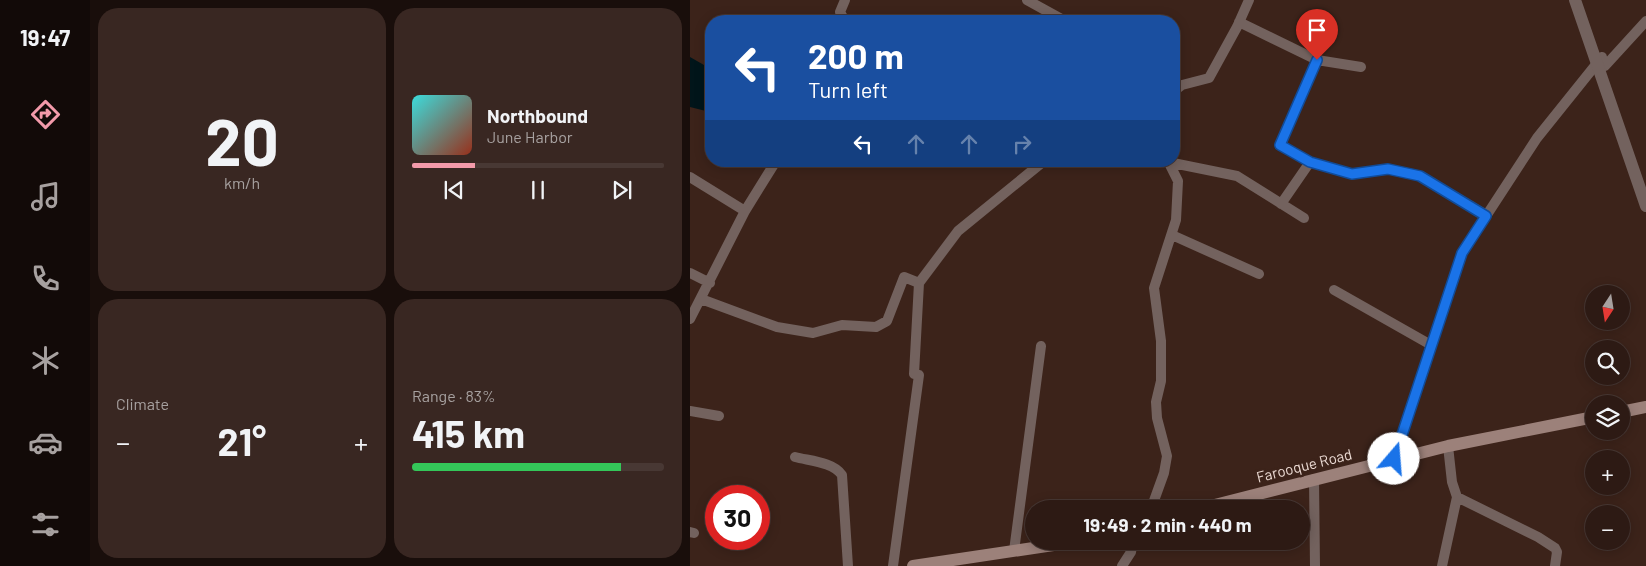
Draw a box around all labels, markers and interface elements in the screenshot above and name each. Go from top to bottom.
pin [1296,9,1338,60]
icon: arrive [1303,16,1331,44]
text: 19:47 [20,24,70,50]
text: 200 m [808,34,904,76]
icon: left [725,35,790,100]
text: Turn left [808,76,888,102]
icon: directions [28,97,63,132]
text: 20 [205,101,279,179]
text: Northbound [487,104,588,127]
text: June Harbor [487,127,573,146]
icon: left [849,130,877,158]
icon: ahead [902,130,930,158]
icon: ahead [955,130,983,158]
icon: right [1008,130,1036,158]
text: km/h [224,173,260,192]
icon: previous [440,176,468,204]
icon: pause [524,176,552,204]
icon: next [608,176,636,204]
icon: music [28,179,63,214]
icon: phone [28,261,63,296]
north arrow [1585,285,1630,330]
map controls [1585,285,1630,550]
button: search [1585,340,1630,385]
icon: climate [28,343,63,378]
text: Range · 83% [412,386,496,405]
text: Climate [116,394,169,413]
button: layers [1585,395,1630,440]
text: 415 km [412,410,525,456]
text: 21° [218,418,266,464]
icon: car [28,425,63,460]
text: − [116,425,130,459]
text: + [354,425,368,459]
position arrow [1367,432,1419,484]
street label: Farooque Road [1254,444,1354,486]
button: + [1585,450,1630,495]
speed limit sign: 30 [705,485,770,550]
button: − [1585,505,1630,550]
icon: filters [28,507,63,542]
text: 19:49 · 2 min · 440 m [1083,513,1252,536]

